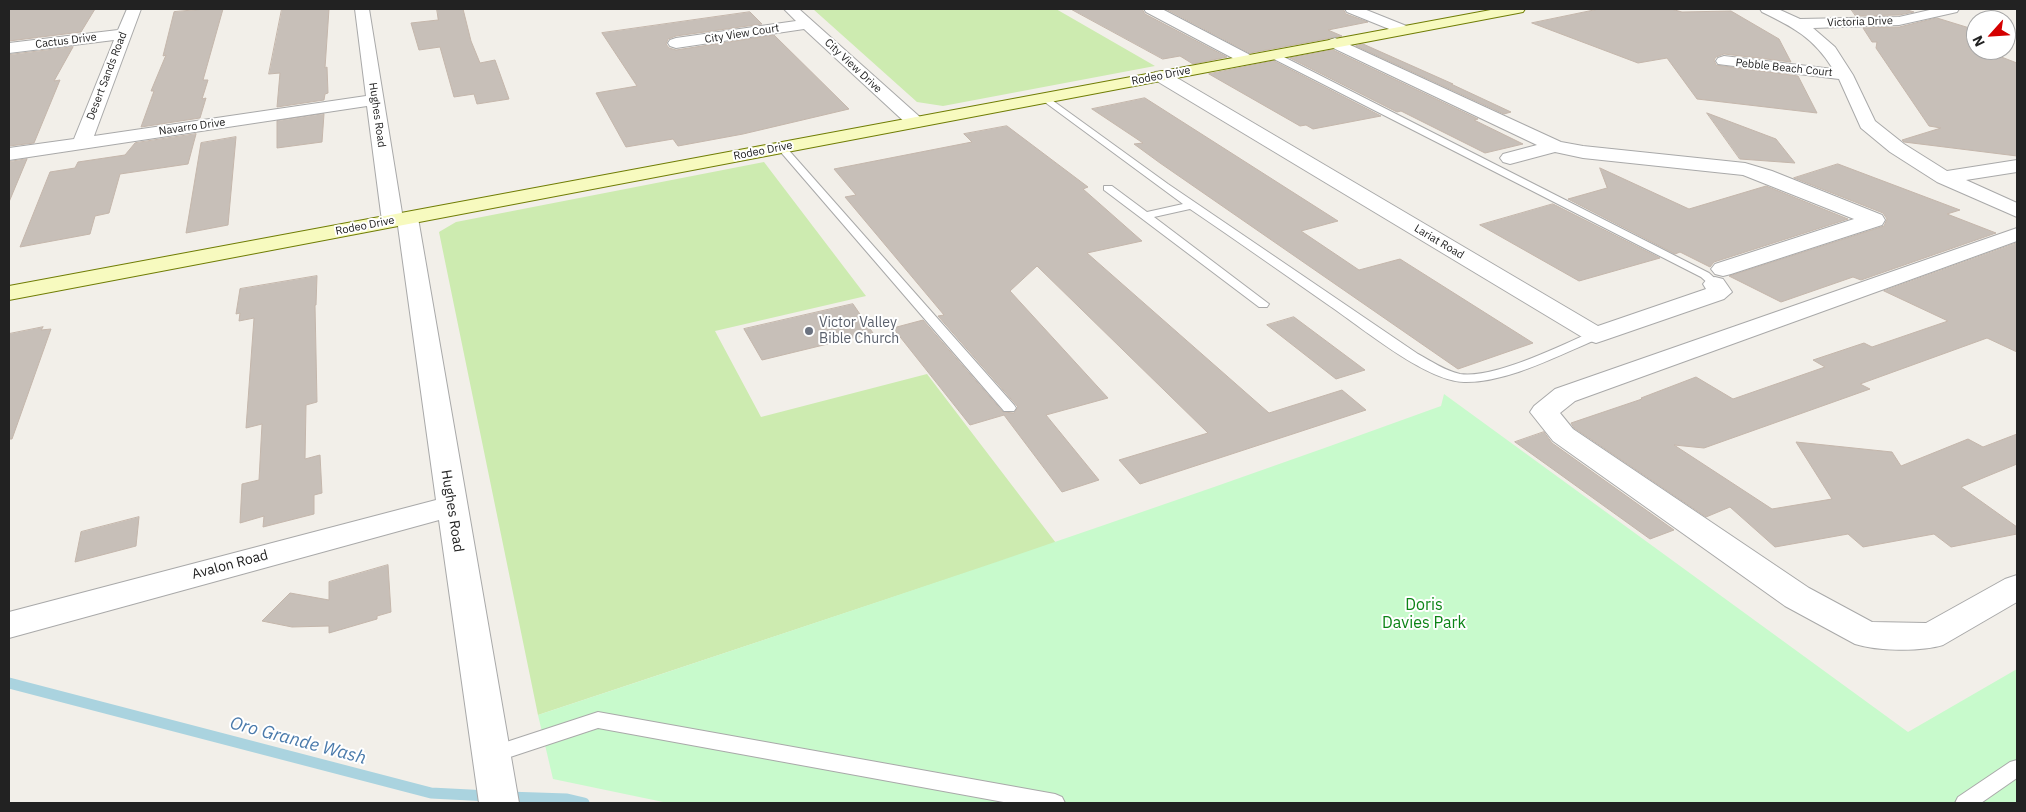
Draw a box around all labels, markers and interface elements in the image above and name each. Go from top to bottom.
north arrow [1966,10,2016,60]
street label: Victoria Drive [1827,14,1893,30]
street label: City View Court [704,22,780,46]
street label: Desert Sands Road [84,30,130,122]
street label: Cactus Drive [35,31,97,51]
text: N [1968,33,1989,50]
street label: City View Drive [822,36,884,96]
street label: Pebble Beach Court [1735,56,1833,80]
street label: Rodeo Drive [1130,64,1192,88]
street label: Hughes Road [366,82,388,148]
street label: Navarro Drive [158,116,226,138]
street label: Rodeo Drive [732,139,794,163]
street label: Rodeo Drive [334,214,396,238]
street label: Lariat Road [1412,222,1466,262]
place label: Victor Valley Bible Church [819,315,899,348]
marker: Victor Valley Bible Church [803,325,815,337]
street label: Hughes Road [437,469,467,553]
street label: Avalon Road [190,547,270,583]
park label: Doris Davies Park [1382,595,1466,633]
water label: Oro Grande Wash [228,712,368,770]

